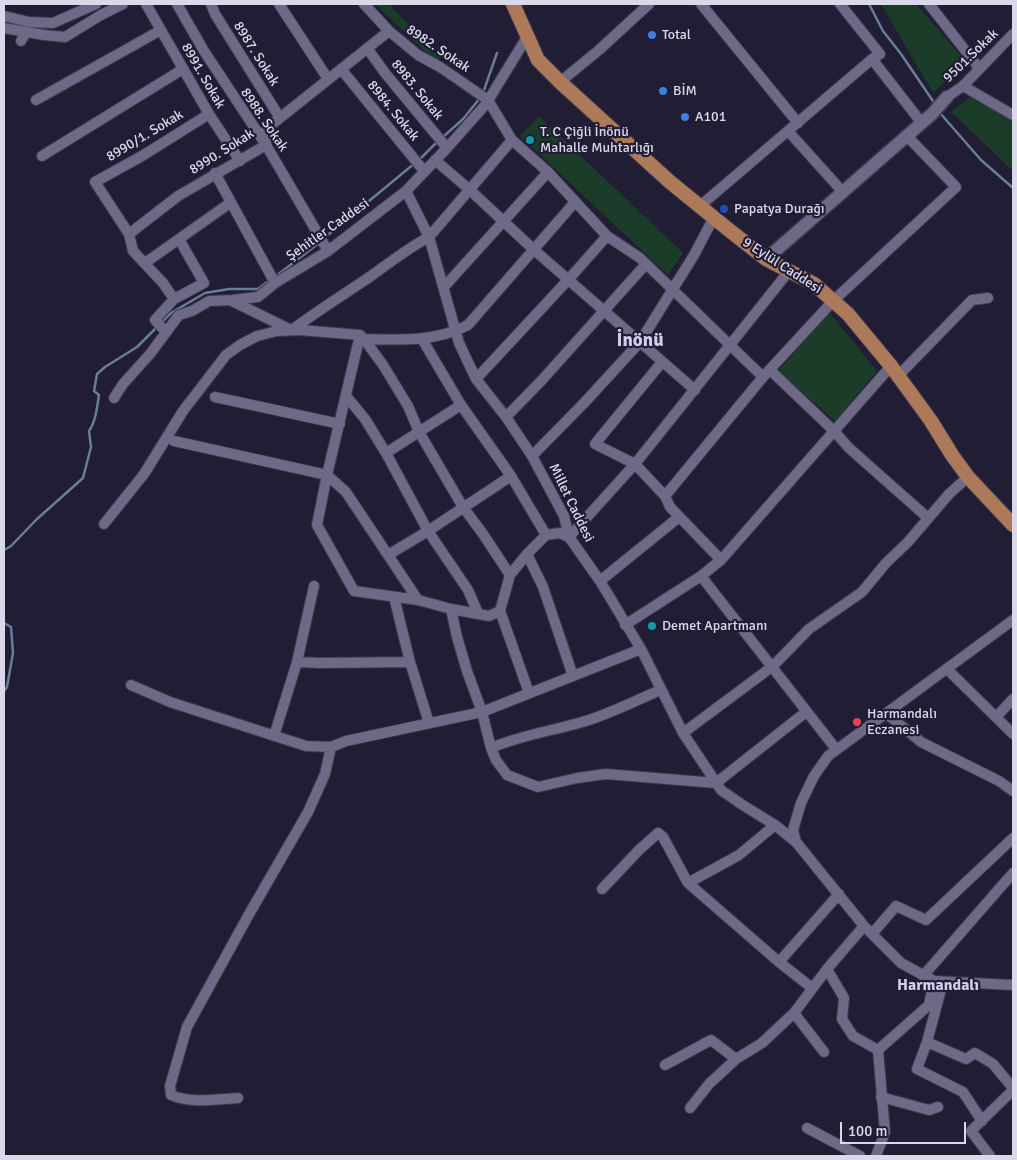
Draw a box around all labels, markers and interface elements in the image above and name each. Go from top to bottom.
street label: 8987. Sokak [229,19,283,89]
street label: 8982. Sokak [403,22,473,76]
street label: 9501.Sokak [940,26,1002,86]
place label: Total [662,27,691,43]
marker: Total [646,29,658,41]
street label: 8991. Sokak [177,40,229,112]
street label: 8983. Sokak [387,56,447,124]
street label: 8984. Sokak [363,77,423,145]
place label: BİM [673,83,697,99]
street label: 8988. Sokak [237,85,291,155]
marker: BİM [657,85,669,97]
street label: 8990/1. Sokak [104,106,186,166]
place label: A101 [695,109,726,125]
marker: A101 [679,111,691,123]
place label: T. C Çiğli İnönü Mahalle Muhtarlığı [540,124,654,156]
street label: 8990. Sokak [187,125,257,179]
marker: T. C Çiğli İnönü Mahalle Muhtarlığı [524,134,536,146]
street label: Şehitler Caddesi [283,195,373,265]
place label: Papatya Durağı [734,201,825,217]
marker: Papatya Durağı [718,203,730,215]
street label: 9 Eylül Caddesi [739,234,825,298]
district label: İnönü [616,330,664,352]
street label: Millet Caddesi [545,461,597,545]
place label: Demet Apartmanı [662,618,767,634]
marker: Demet Apartmanı [646,620,658,632]
place label: Harmandalı Eczanesi [867,706,937,739]
marker: Harmandalı Eczanesi [851,716,863,728]
district label: Harmandalı [897,976,979,996]
scale bar [842,1112,968,1144]
text: 100 m [848,1122,888,1140]

